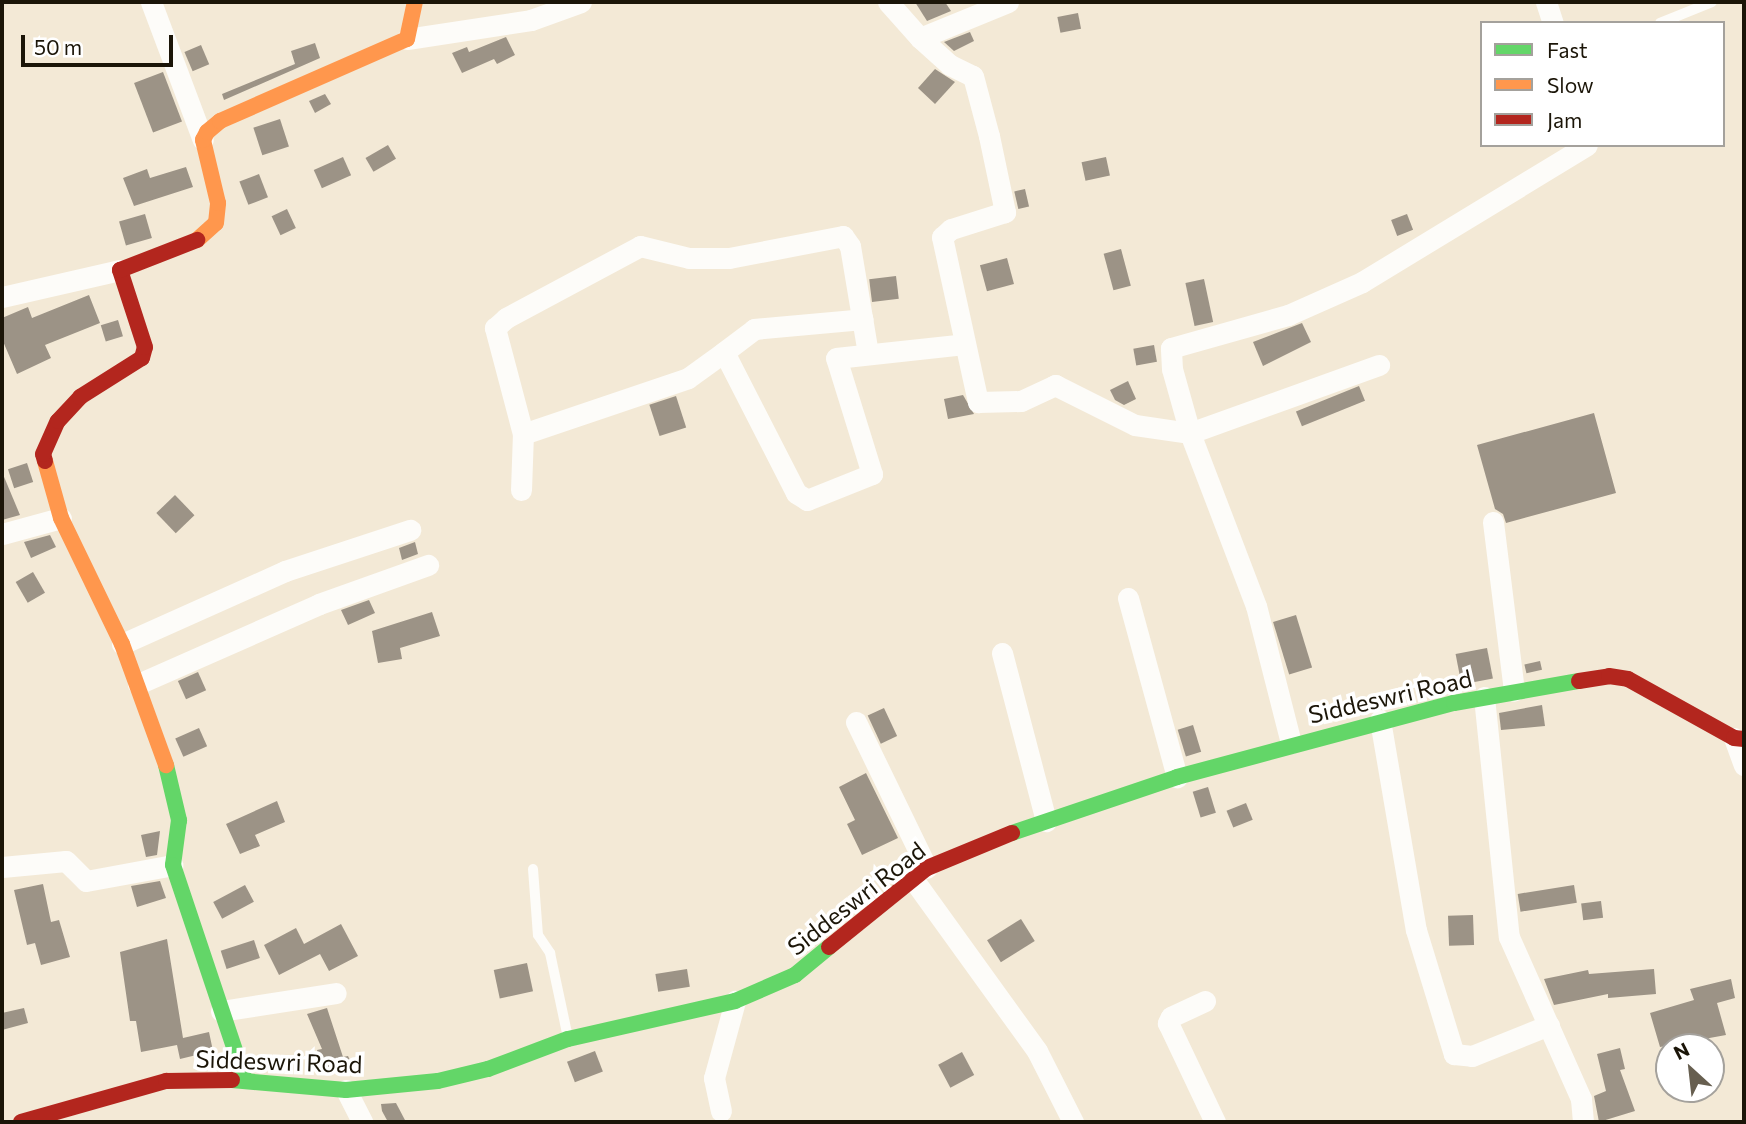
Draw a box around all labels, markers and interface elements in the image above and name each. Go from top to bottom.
scale bar [24,21,177,65]
legend [1480,21,1725,147]
text: 50 m [34,34,82,59]
text: Fast [1547,37,1588,62]
text: Slow [1547,72,1594,97]
text: Jam [1547,107,1582,132]
street label: Siddeswri Road [1305,663,1475,729]
street label: Siddeswri Road [781,835,931,961]
north arrow [1655,1033,1725,1103]
text: N [1670,1037,1693,1064]
street label: Siddeswri Road [195,1044,363,1078]

